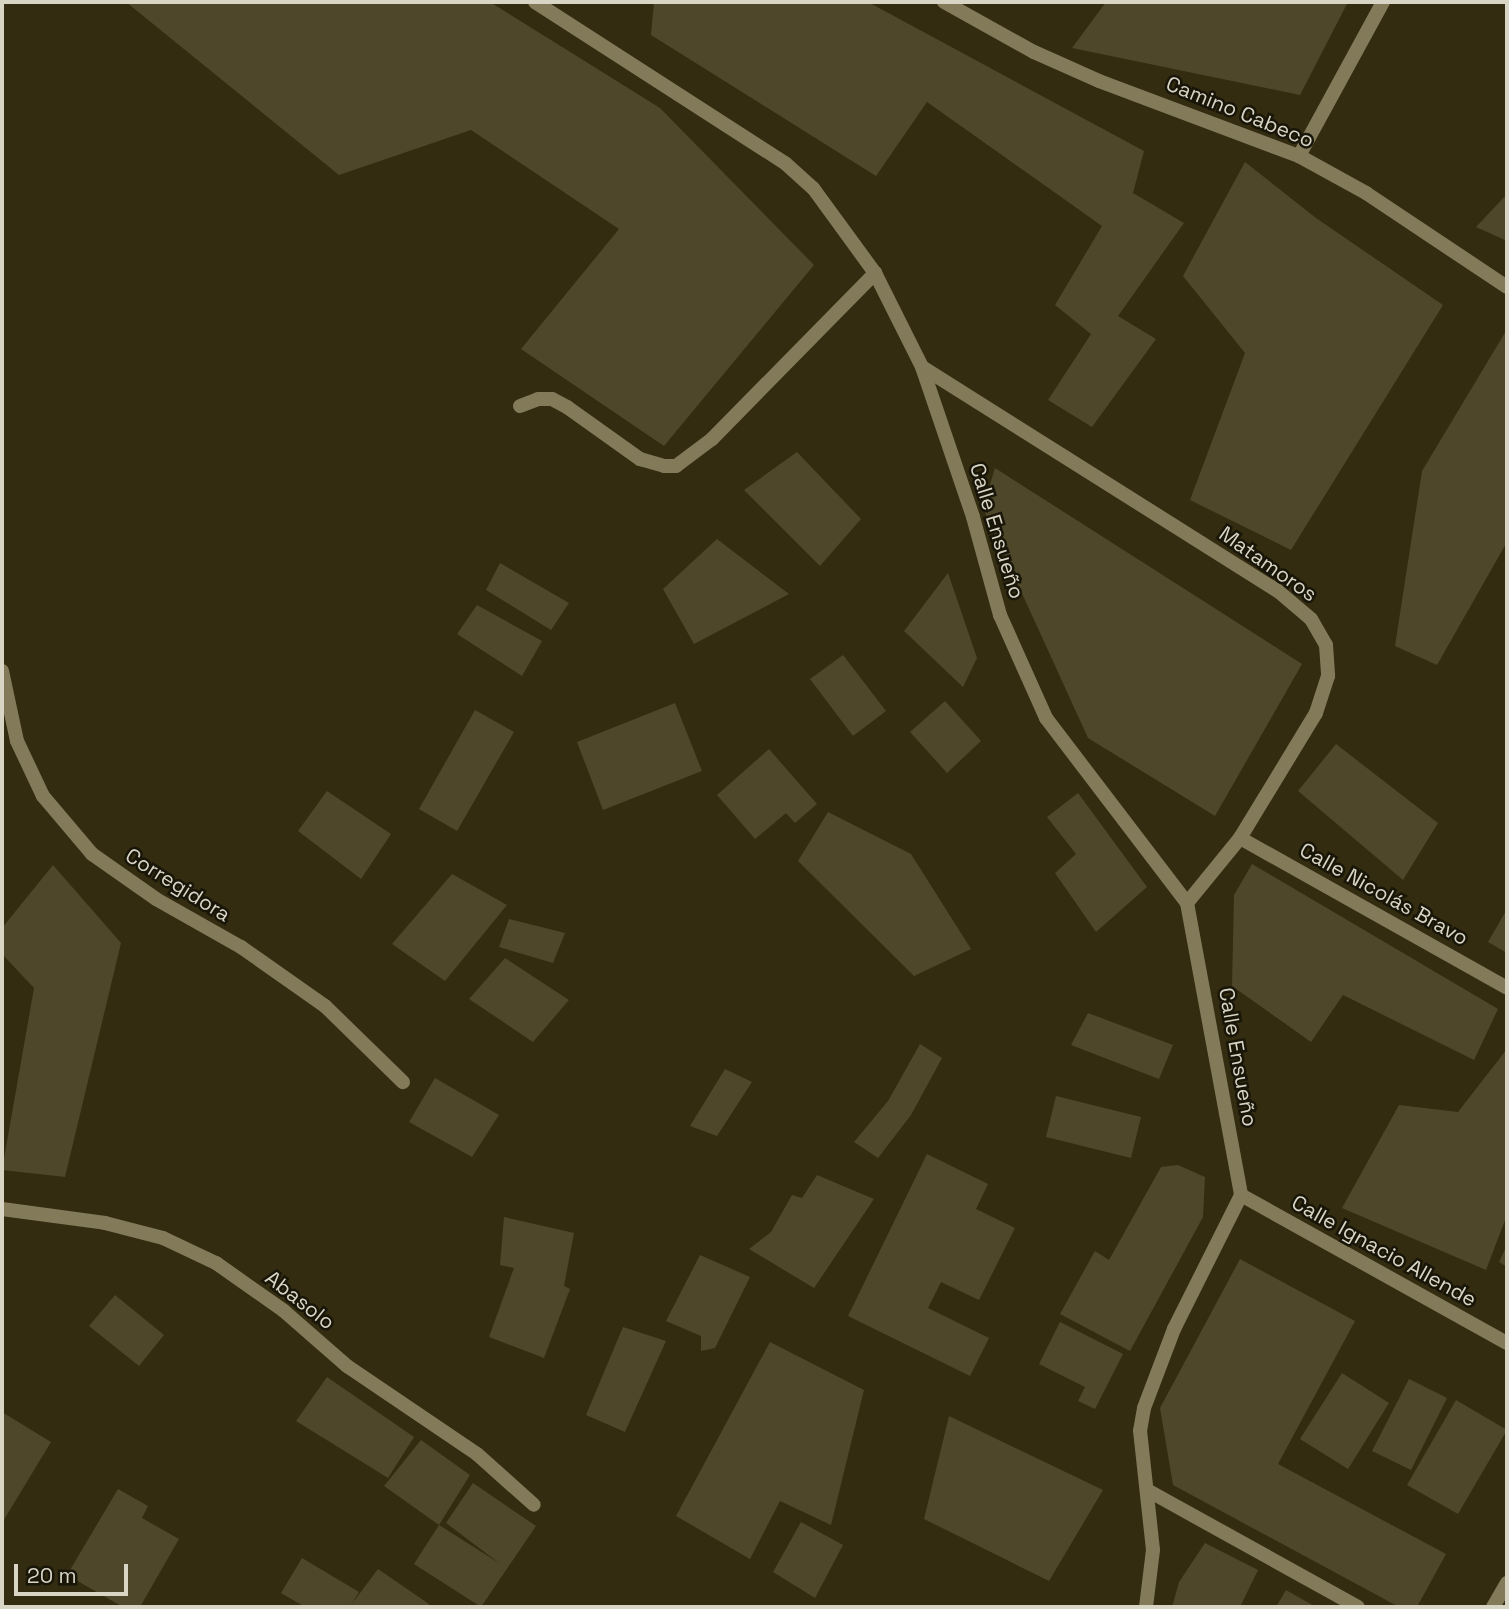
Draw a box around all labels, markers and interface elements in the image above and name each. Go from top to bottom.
street label: Camino Cabeco [1162,71,1318,153]
street label: Calle Ensueño [964,460,1030,602]
street label: Matamoros [1214,521,1322,607]
street label: Calle Nicolás Bravo [1295,837,1473,951]
street label: Corregidora [121,843,235,927]
street label: Calle Ensueño [1213,986,1263,1128]
street label: Calle Ignacio Allende [1287,1190,1481,1312]
street label: Abasolo [260,1265,340,1335]
scale bar [18,1550,131,1594]
text: 20 m [27,1562,77,1589]

